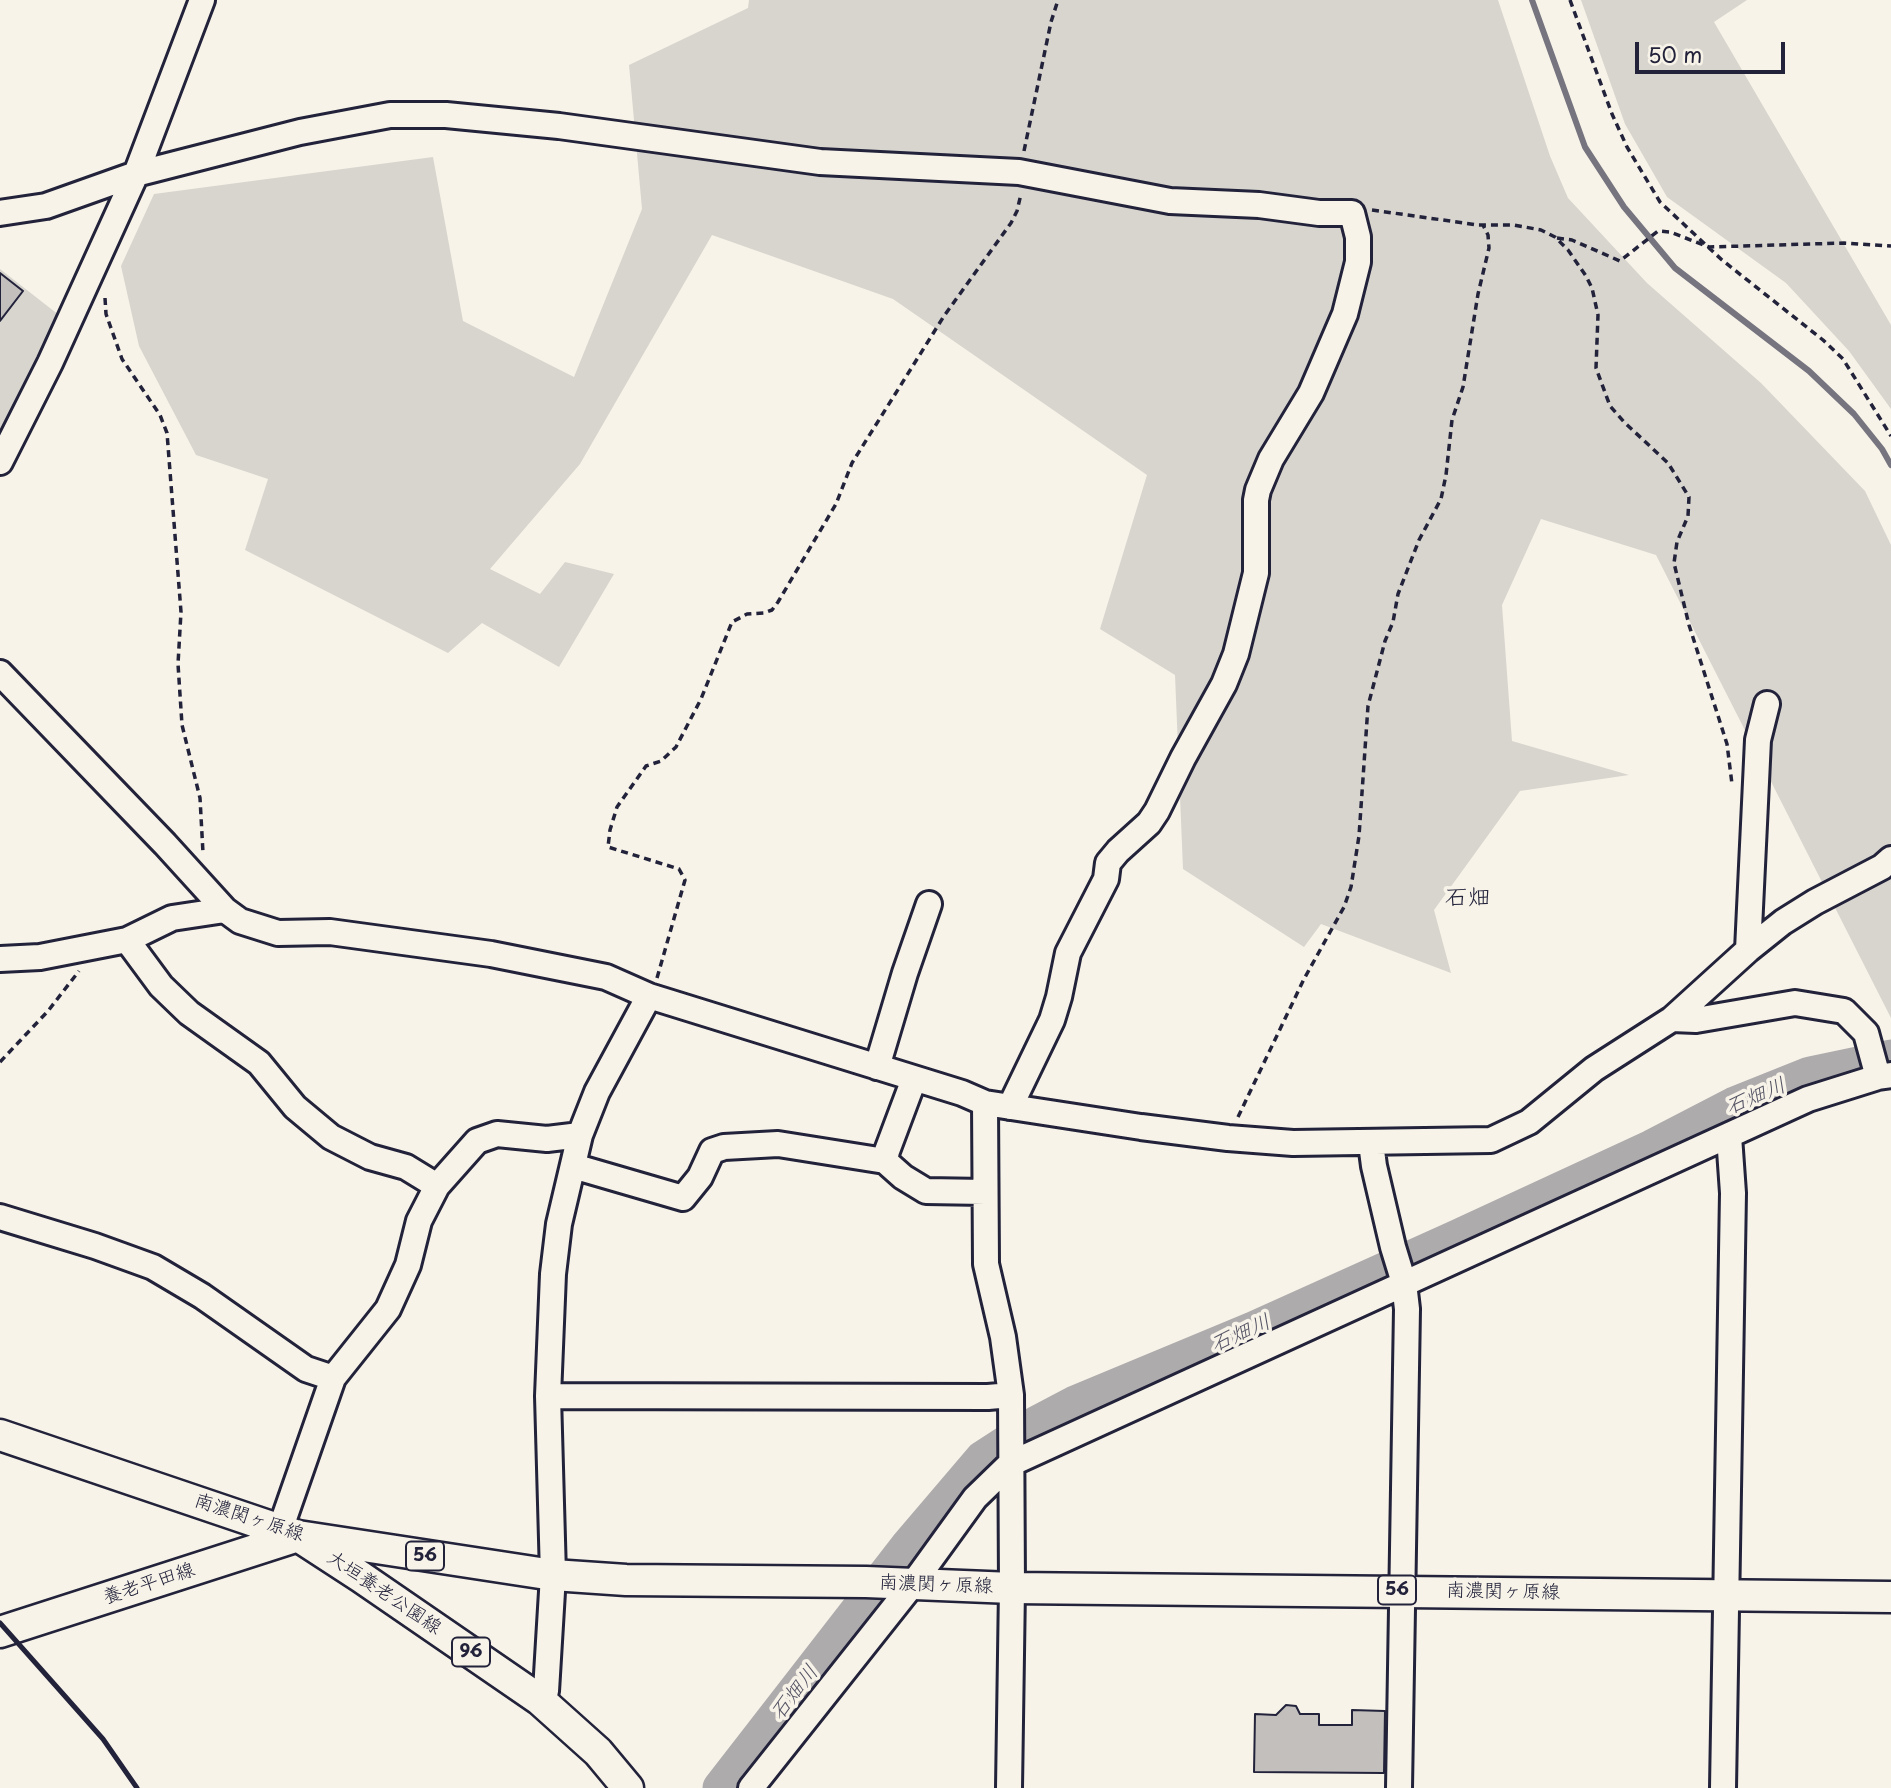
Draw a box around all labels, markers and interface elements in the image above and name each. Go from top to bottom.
scale bar [1639,28,1790,72]
text: 50 m [1648,38,1702,70]
district label: 石畑 [1445,885,1491,913]
water label: 石畑川 [1722,1073,1790,1121]
water label: 石畑川 [1207,1310,1275,1358]
street label: 南濃関ヶ原線 [191,1490,307,1546]
road number: 56 [406,1541,444,1570]
street label: 大垣養老公園線 [322,1546,446,1640]
street label: 養老平田線 [100,1558,198,1610]
street label: 南濃関ヶ原線 [879,1572,993,1598]
road number: 56 [1378,1576,1416,1604]
street label: 南濃関ヶ原線 [1446,1580,1560,1604]
road number: 96 [452,1638,490,1666]
water label: 石畑川 [766,1660,824,1726]

